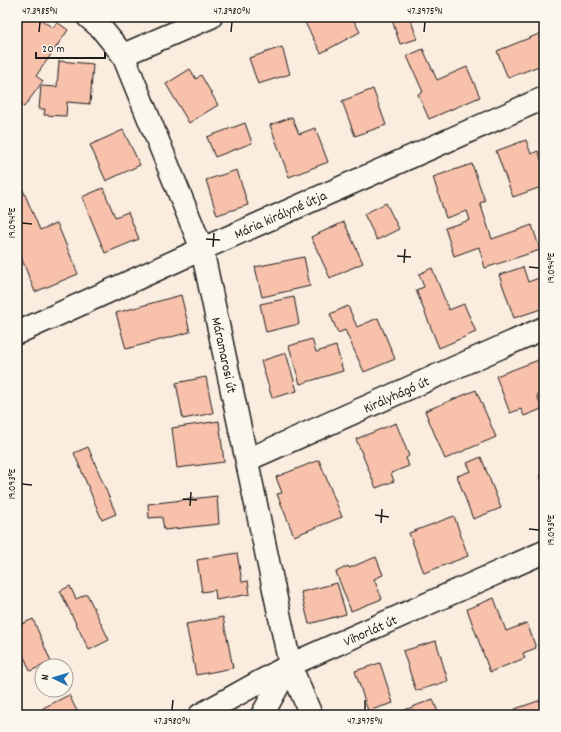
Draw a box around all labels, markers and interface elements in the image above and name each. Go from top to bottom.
text: 47.3985°N [22,5,58,19]
text: 47.3980°N [214,5,250,19]
text: 47.3975°N [407,5,443,19]
scale bar [36,34,105,60]
text: 20 m [42,41,65,58]
street label: Mária királyné útja [231,186,331,245]
text: 19.094°E [6,207,20,238]
text: 19.094°E [545,252,559,283]
street label: Máramarosi út [205,315,241,395]
street label: Királyhágó út [361,372,433,419]
text: 19.093°E [6,468,20,499]
text: 19.093°E [545,514,559,545]
street label: Vihorlát út [341,611,401,653]
north arrow [34,658,74,698]
text: N [38,673,54,681]
text: 47.3980°N [154,715,190,729]
text: 47.3975°N [347,715,383,729]

